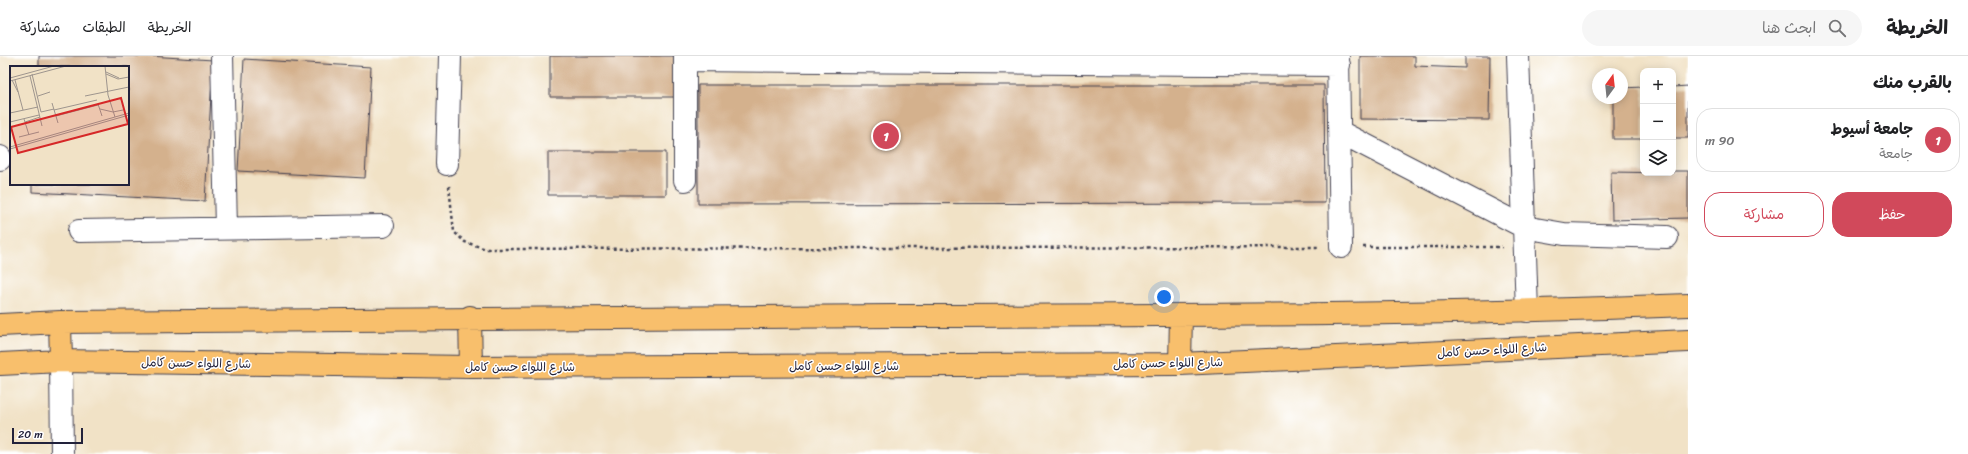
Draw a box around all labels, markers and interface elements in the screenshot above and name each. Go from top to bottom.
search box [1582,10,1862,46]
text: الخريطة [1886,11,1948,44]
text: مشاركة [20,15,60,40]
text: الطبقات [82,15,126,40]
text: الخريطة [148,15,191,40]
text: ابحث هنا [1762,15,1816,41]
icon: search [1826,17,1848,39]
inset map [10,66,129,185]
text: بالقرب منك [1873,67,1952,97]
north arrow [1592,68,1628,104]
map controls [1640,68,1676,176]
button: + [1640,68,1676,104]
button: − [1640,104,1676,140]
text: جامعة أسيوط [1831,116,1913,142]
pin: 1 [873,121,899,151]
text: 90 m [1705,129,1735,152]
text: 1 [1935,129,1941,152]
button: layers [1640,140,1676,176]
text: جامعة [1879,142,1913,165]
button: مشاركة [1704,192,1824,237]
button: حفظ [1832,192,1952,237]
your location [1154,287,1174,307]
street label: شارع اللواء حسن كامل [1436,336,1548,364]
street label: شارع اللواء حسن كامل [141,351,251,375]
street label: شارع اللواء حسن كامل [1113,351,1223,375]
street label: شارع اللواء حسن كامل [789,355,899,377]
street label: شارع اللواء حسن كامل [465,356,575,378]
text: 20 m [18,425,43,444]
scale bar [12,426,83,445]

